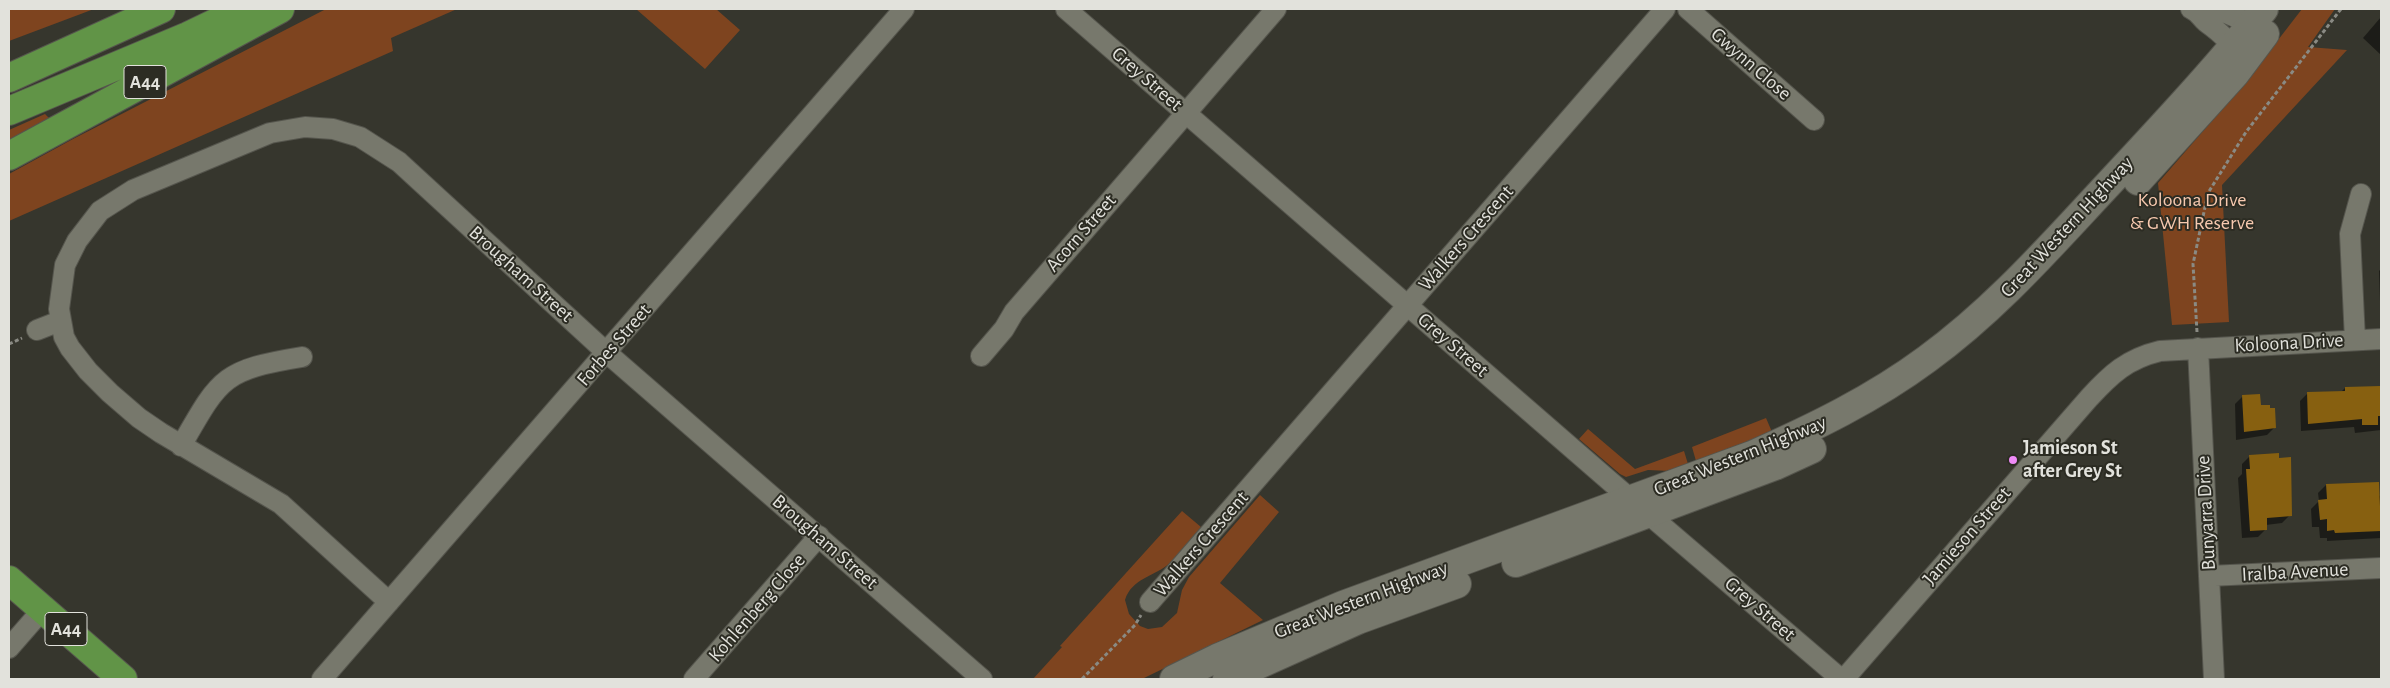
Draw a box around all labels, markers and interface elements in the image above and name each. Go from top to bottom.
street label: Gwynn Close [1706,22,1796,106]
street label: Grey Street [1107,42,1187,116]
road number: A44 [124,65,166,98]
street label: Great Western Highway [1995,151,2139,303]
street label: Walkers Crescent [1413,180,1519,296]
park label: Koloona Drive & GWH Reserve [2130,188,2254,235]
street label: Acorn Street [1041,189,1121,277]
street label: Brougham Street [464,221,578,327]
street label: Forbes Street [572,299,656,391]
street label: Grey Street [1413,308,1493,382]
street label: Koloona Drive [2234,328,2344,358]
street label: Great Western Highway [1650,410,1830,502]
place label: Jamieson St after Grey St [2023,436,2122,483]
marker: Jamieson St after Grey St [2007,454,2019,466]
street label: Bunyarra Drive [2191,455,2221,571]
street label: Jamieson Street [1918,482,2016,590]
street label: Walkers Crescent [1148,486,1254,602]
street label: Brougham Street [767,489,883,595]
street label: Kohlenberg Close [703,549,811,667]
street label: Great Western Highway [1271,556,1451,644]
street label: Iralba Avenue [2241,557,2349,587]
street label: Grey Street [1720,572,1800,646]
road number: A44 [45,612,87,646]

